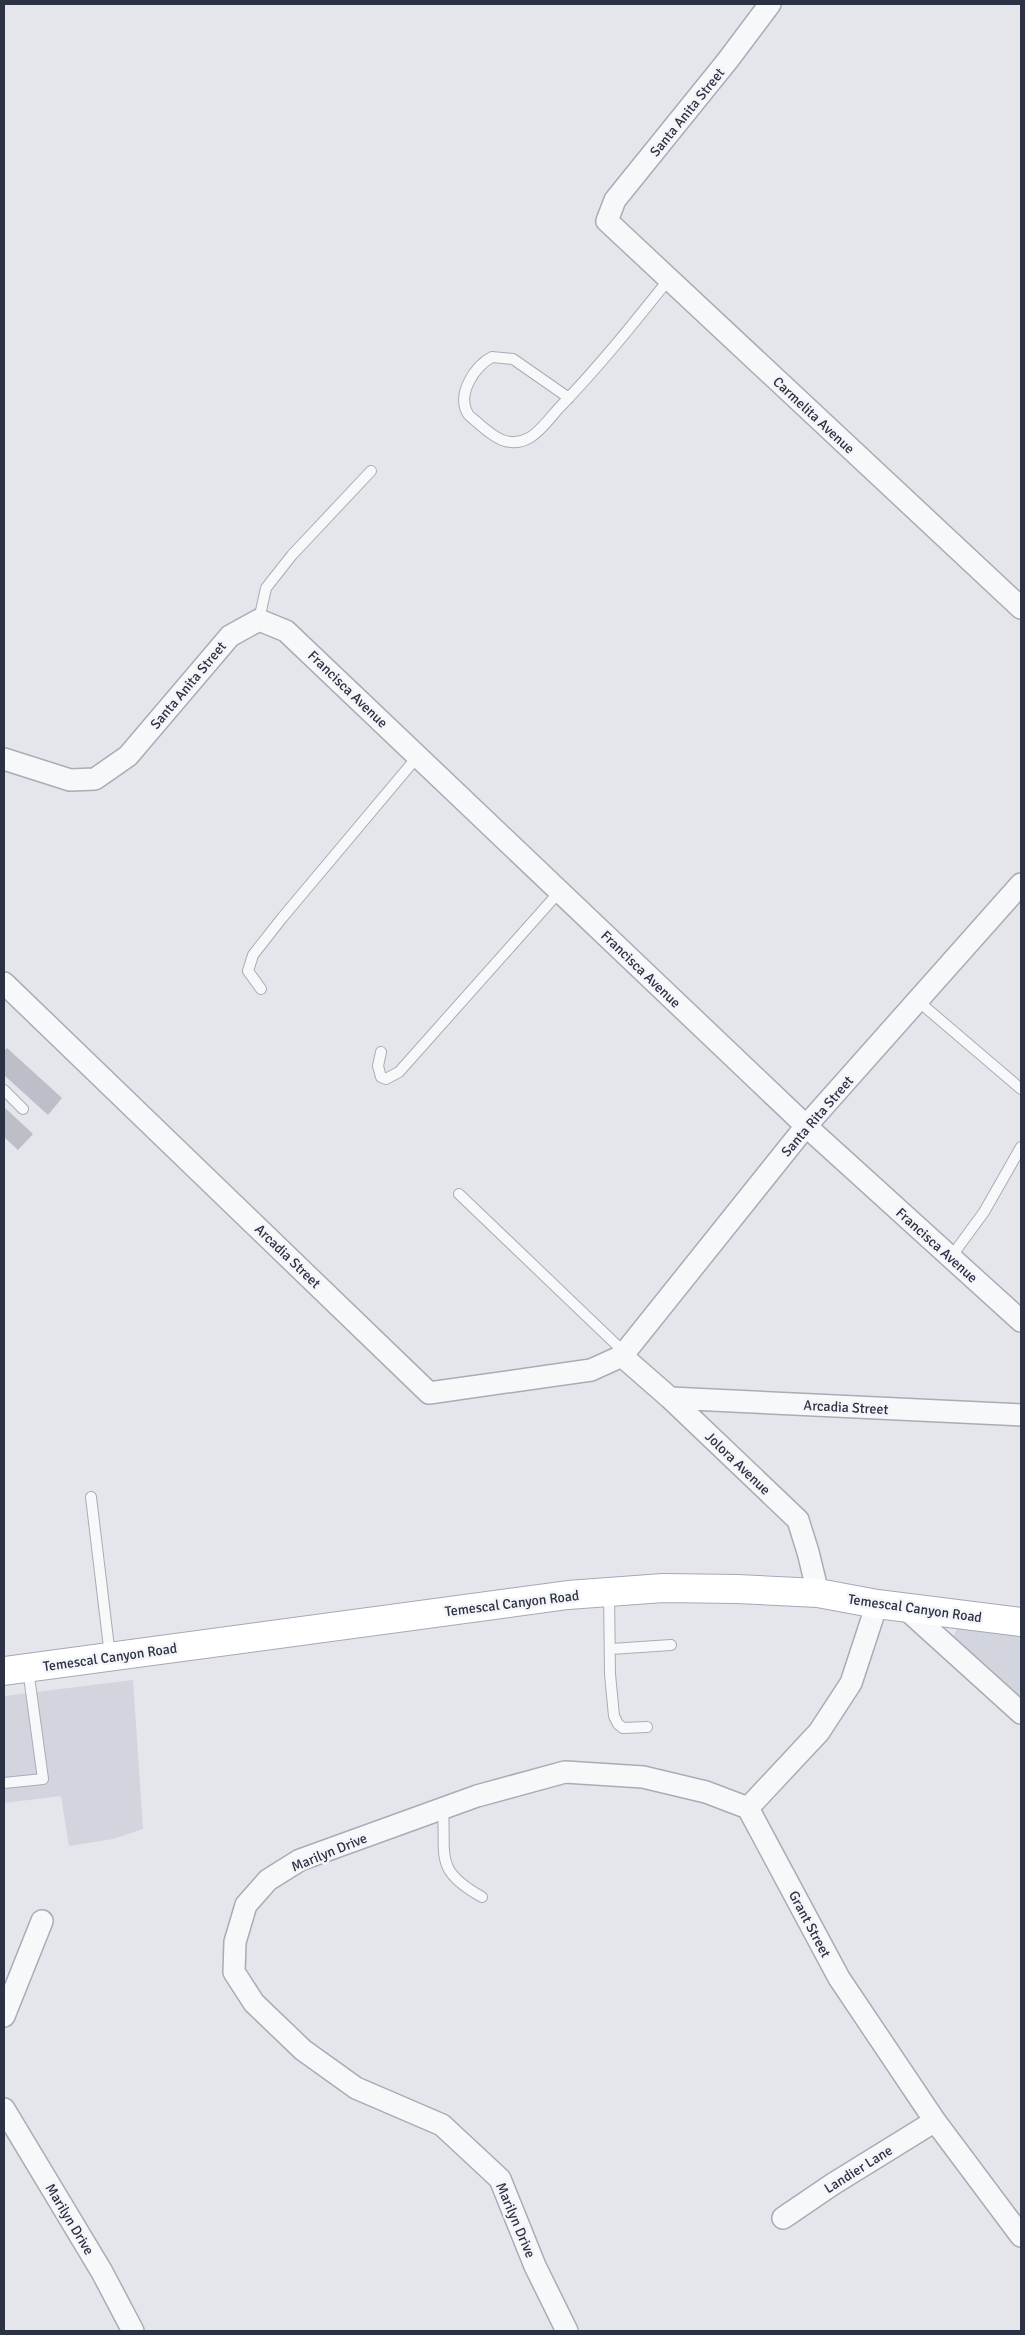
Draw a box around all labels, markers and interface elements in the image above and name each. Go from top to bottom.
street label: Santa Anita Street [646,65,728,160]
street label: Carmelita Avenue [769,373,858,458]
street label: Santa Anita Street [147,638,230,733]
street label: Francisca Avenue [304,647,391,732]
street label: Francisca Avenue [597,927,684,1012]
street label: Santa Rita Street [778,1072,857,1160]
street label: Francisca Avenue [892,1204,981,1286]
street label: Arcadia Street [251,1221,324,1292]
street label: Arcadia Street [803,1397,889,1418]
street label: Jolora Avenue [702,1428,774,1499]
street label: Temescal Canyon Road [444,1587,580,1620]
street label: Temescal Canyon Road [847,1591,983,1626]
street label: Temescal Canyon Road [42,1640,178,1675]
street label: Marilyn Drive [289,1830,370,1875]
street label: Grant Street [785,1888,834,1961]
street label: Landier Lane [821,2142,896,2197]
street label: Marilyn Drive [492,2180,539,2260]
street label: Marilyn Drive [42,2181,97,2258]

